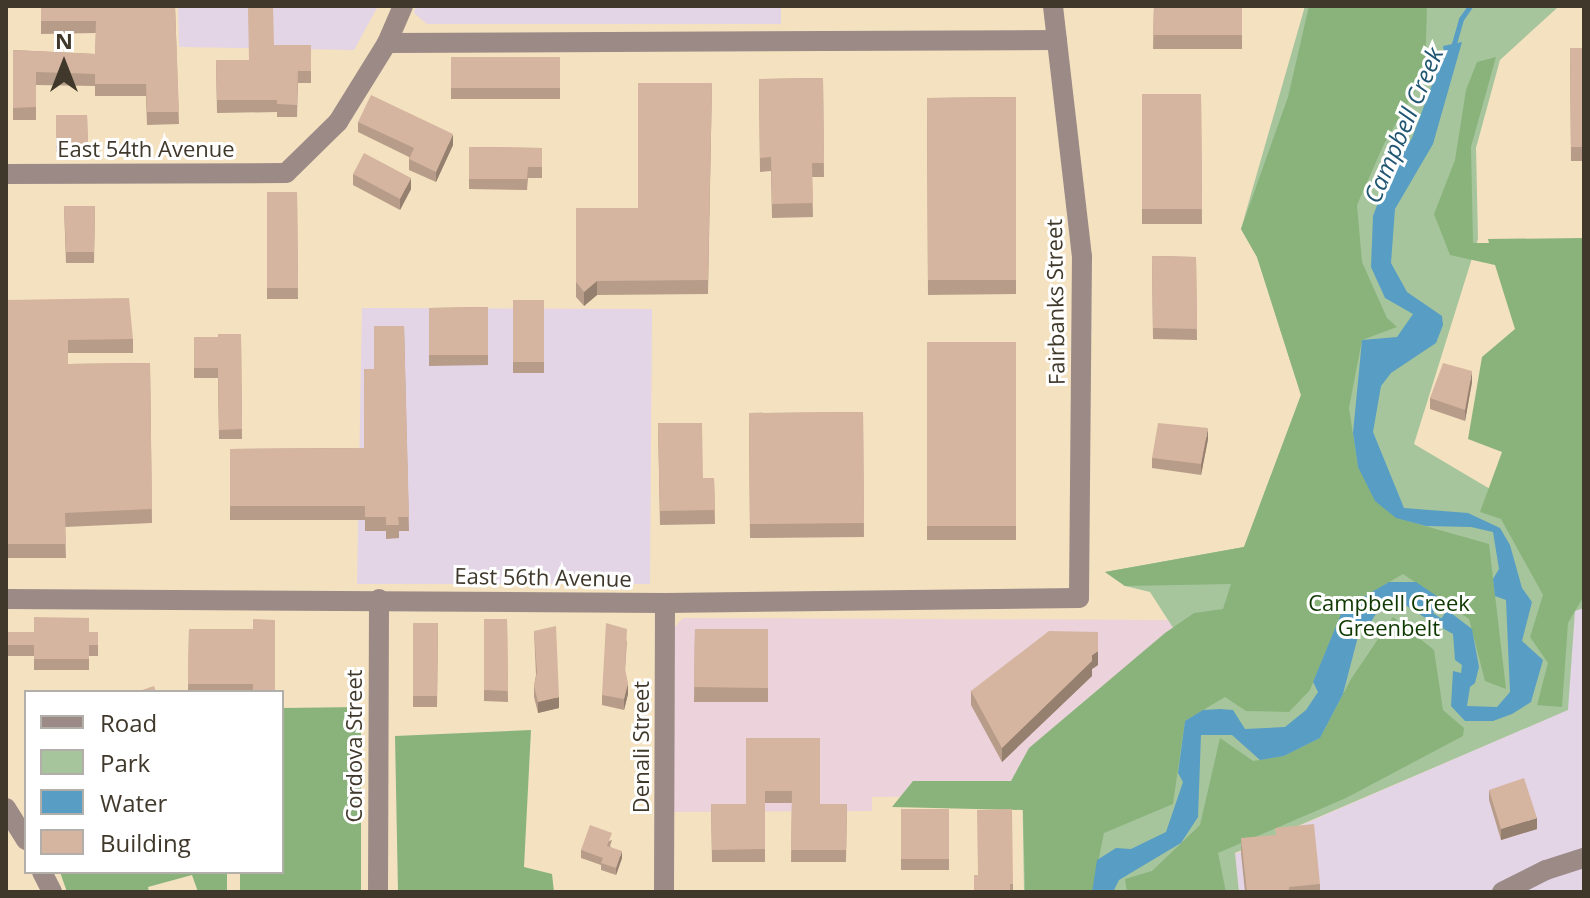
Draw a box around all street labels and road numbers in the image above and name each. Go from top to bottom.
street label: East 54th Avenue [57,136,235,162]
street label: Fairbanks Street [1040,219,1070,385]
street label: East 56th Avenue [454,562,632,592]
street label: Cordova Street [341,669,367,823]
street label: Denali Street [628,681,654,813]

